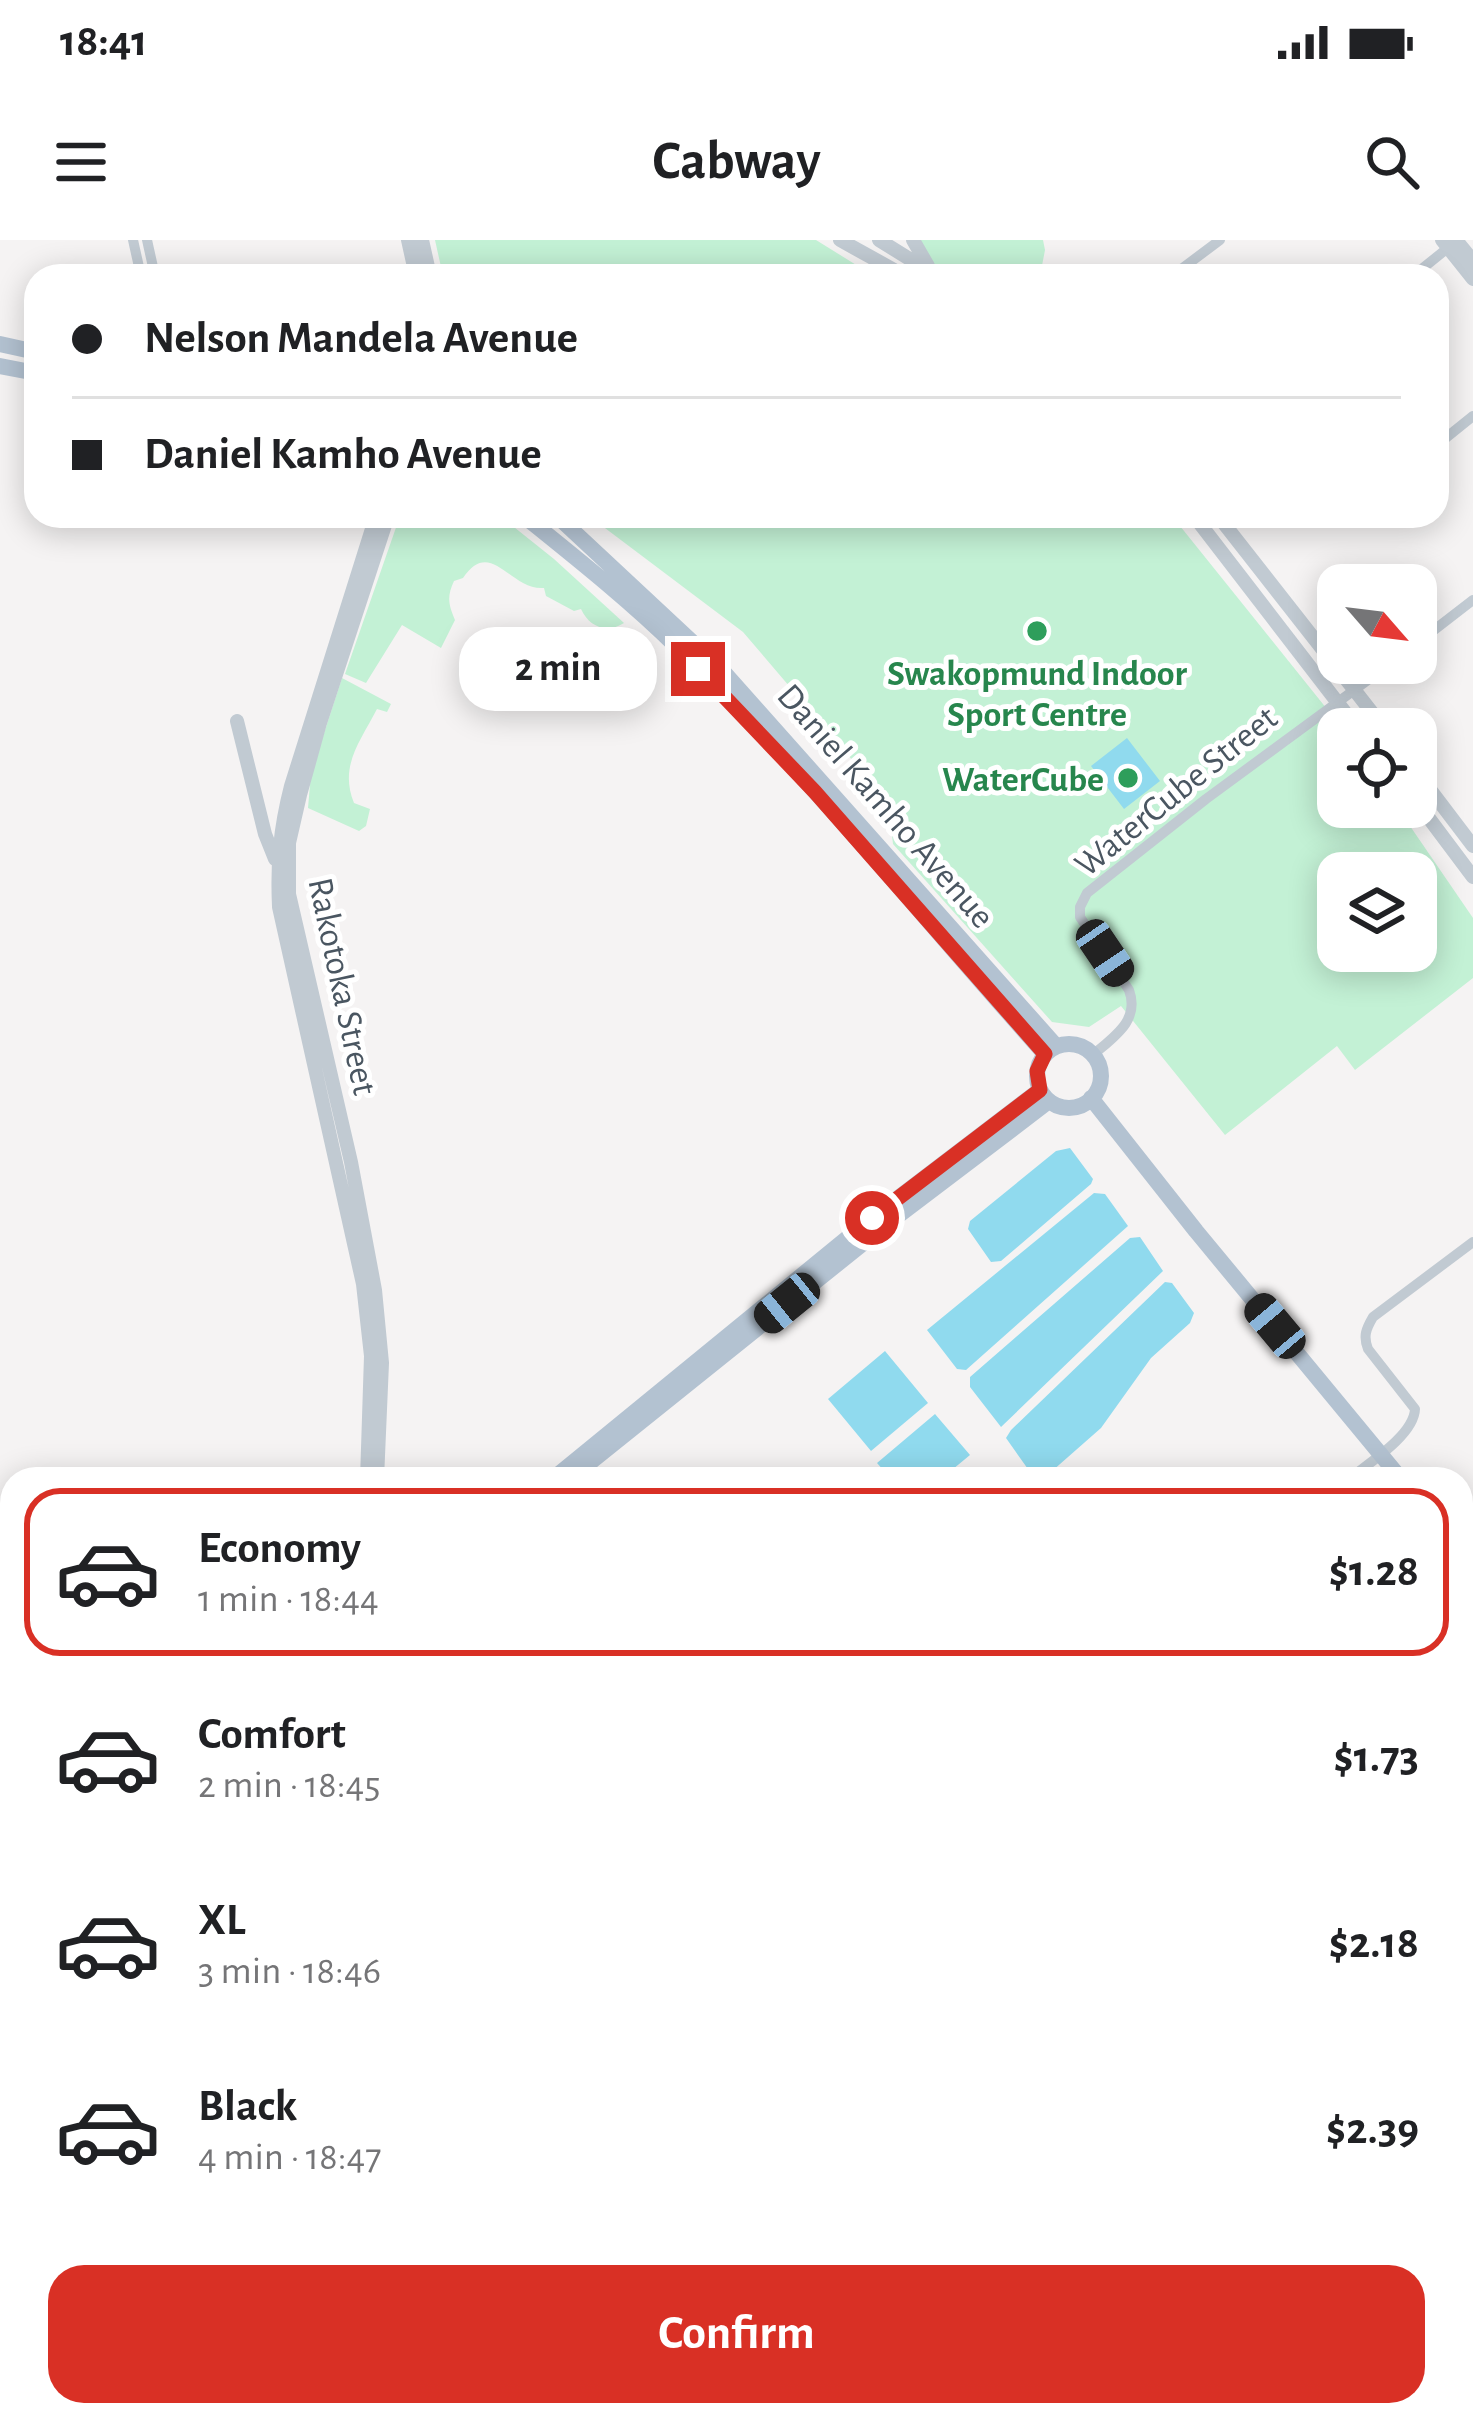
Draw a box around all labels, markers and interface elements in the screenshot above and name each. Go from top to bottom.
text: 18:41 [60,19,148,64]
icon: menu [48,129,114,195]
icon: search [1359,129,1425,195]
text: Cabway [652,135,821,189]
text: Nelson Mandela Avenue [144,316,578,361]
text: Daniel Kamho Avenue [144,432,542,477]
north arrow [1317,564,1437,684]
map controls [1317,564,1437,972]
marker: Swakopmund Indoor Sport Centre [1024,618,1050,644]
callout: 2 min [458,627,656,711]
route end [671,642,725,696]
text: 2 min [515,649,601,688]
place label: Swakopmund Indoor Sport Centre [887,656,1187,733]
street label: Daniel Kamho Avenue [770,678,1001,935]
street label: WaterCube Street [1068,699,1285,884]
button: locate [1317,708,1437,828]
place label: WaterCube [942,762,1104,798]
marker: WaterCube [1115,765,1141,791]
button: layers [1317,852,1437,972]
street label: Rakotoka Street [301,875,383,1099]
car [1070,913,1140,993]
route start [845,1191,899,1245]
car [748,1266,826,1340]
car [1238,1287,1312,1365]
icon: car [54,1518,162,1626]
text: Economy [198,1526,361,1571]
text: $1.28 [1329,1549,1419,1594]
text: 1 min · 18:44 [198,1580,379,1619]
icon: car [54,1704,162,1812]
text: Comfort [198,1712,346,1757]
text: $1.73 [1333,1735,1419,1780]
text: 2 min · 18:45 [198,1766,381,1805]
icon: car [54,1890,162,1998]
text: XL [198,1898,246,1943]
text: $2.18 [1329,1921,1419,1966]
text: 3 min · 18:46 [198,1952,381,1991]
icon: car [54,2076,162,2184]
text: Black [198,2084,297,2129]
text: $2.39 [1326,2107,1419,2152]
text: 4 min · 18:47 [198,2138,382,2177]
button: Confirm [48,2265,1425,2403]

